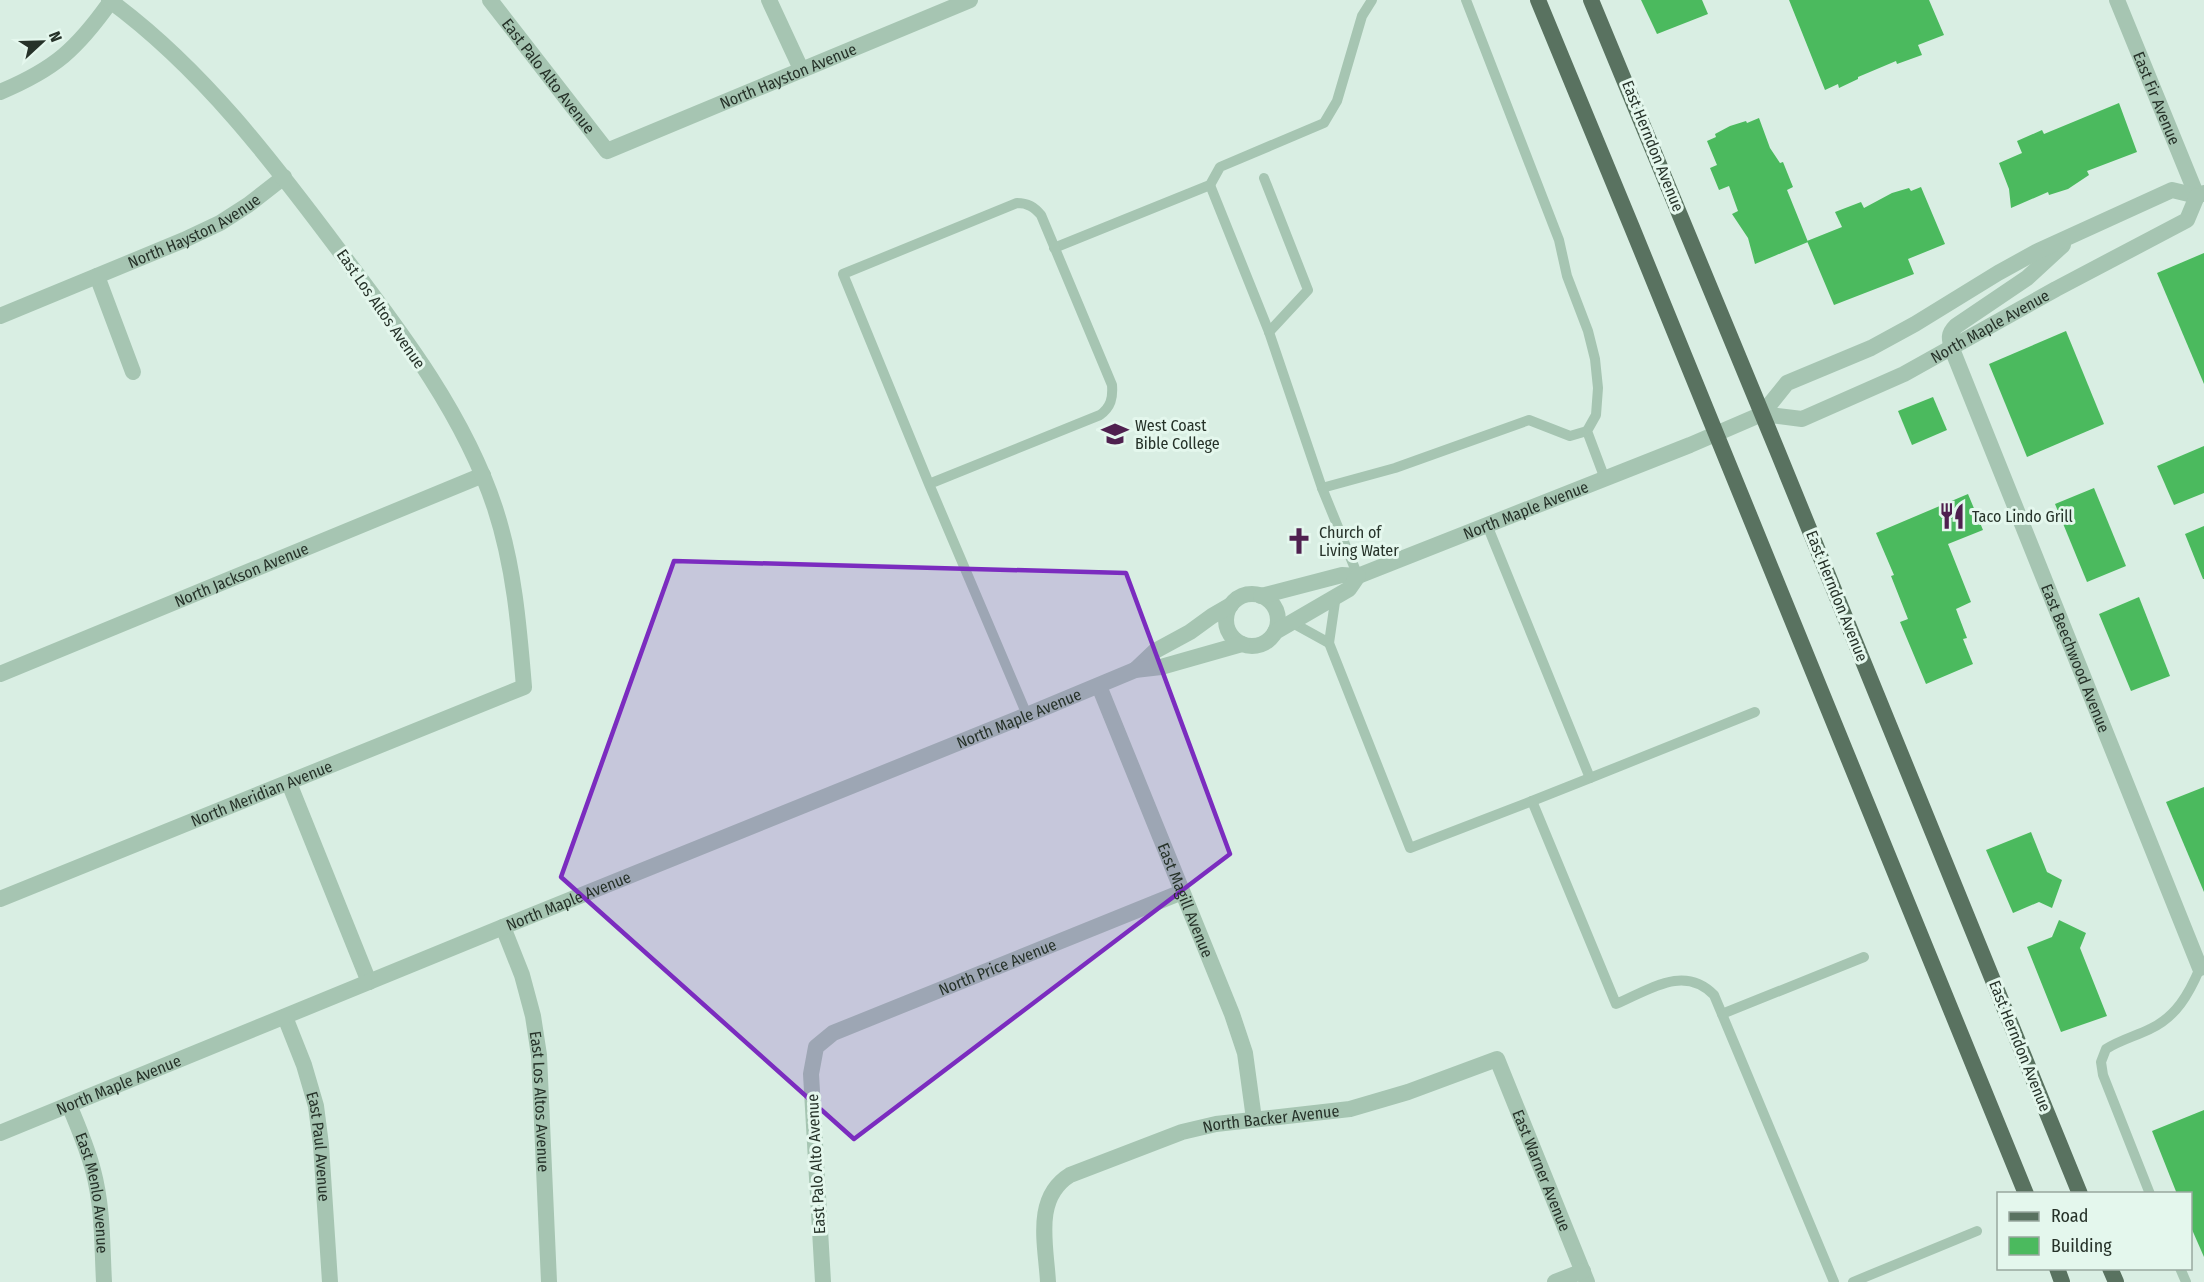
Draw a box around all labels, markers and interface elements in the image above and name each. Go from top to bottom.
north arrow [12,12,72,72]
street label: East Palo Alto Avenue [498,15,599,137]
text: N [45,29,66,45]
street label: North Hayston Avenue [717,39,859,113]
street label: East Fir Avenue [2130,49,2185,148]
street label: East Herndon Avenue [1618,78,1688,214]
street label: North Hayston Avenue [125,190,264,272]
street label: East Los Altos Avenue [333,246,429,372]
street label: North Maple Avenue [1927,285,2052,367]
place label: West Coast Bible College [1135,416,1220,453]
school or university icon: West Coast Bible College [1100,419,1130,449]
street label: North Maple Avenue [1460,477,1591,543]
restaurant icon: Taco Lindo Grill [1937,501,1967,531]
place label: Taco Lindo Grill [1972,507,2073,526]
place label: Church of Living Water [1319,523,1399,560]
church icon: Church of Living Water [1284,526,1314,556]
street label: East Herndon Avenue [1802,528,1872,664]
street label: North Jackson Avenue [171,538,311,611]
street label: East Beechwood Avenue [2038,581,2114,735]
street label: North Maple Avenue [954,684,1084,752]
street label: North Meridian Avenue [188,756,335,830]
street label: East Magill Avenue [1154,840,1218,960]
street label: North Maple Avenue [503,867,634,934]
street label: North Price Avenue [936,934,1059,999]
street label: East Herndon Avenue [1985,978,2055,1114]
street label: East Los Altos Avenue [526,1030,554,1173]
street label: North Maple Avenue [53,1050,184,1118]
street label: East Paul Avenue [303,1089,334,1202]
street label: East Palo Alto Avenue [803,1093,829,1235]
street label: North Backer Avenue [1201,1101,1340,1136]
street label: East Warner Avenue [1509,1107,1575,1234]
street label: East Menlo Avenue [72,1130,112,1254]
legend [1997,1192,2192,1270]
text: Road [2051,1205,2088,1227]
text: Building [2051,1235,2112,1257]

